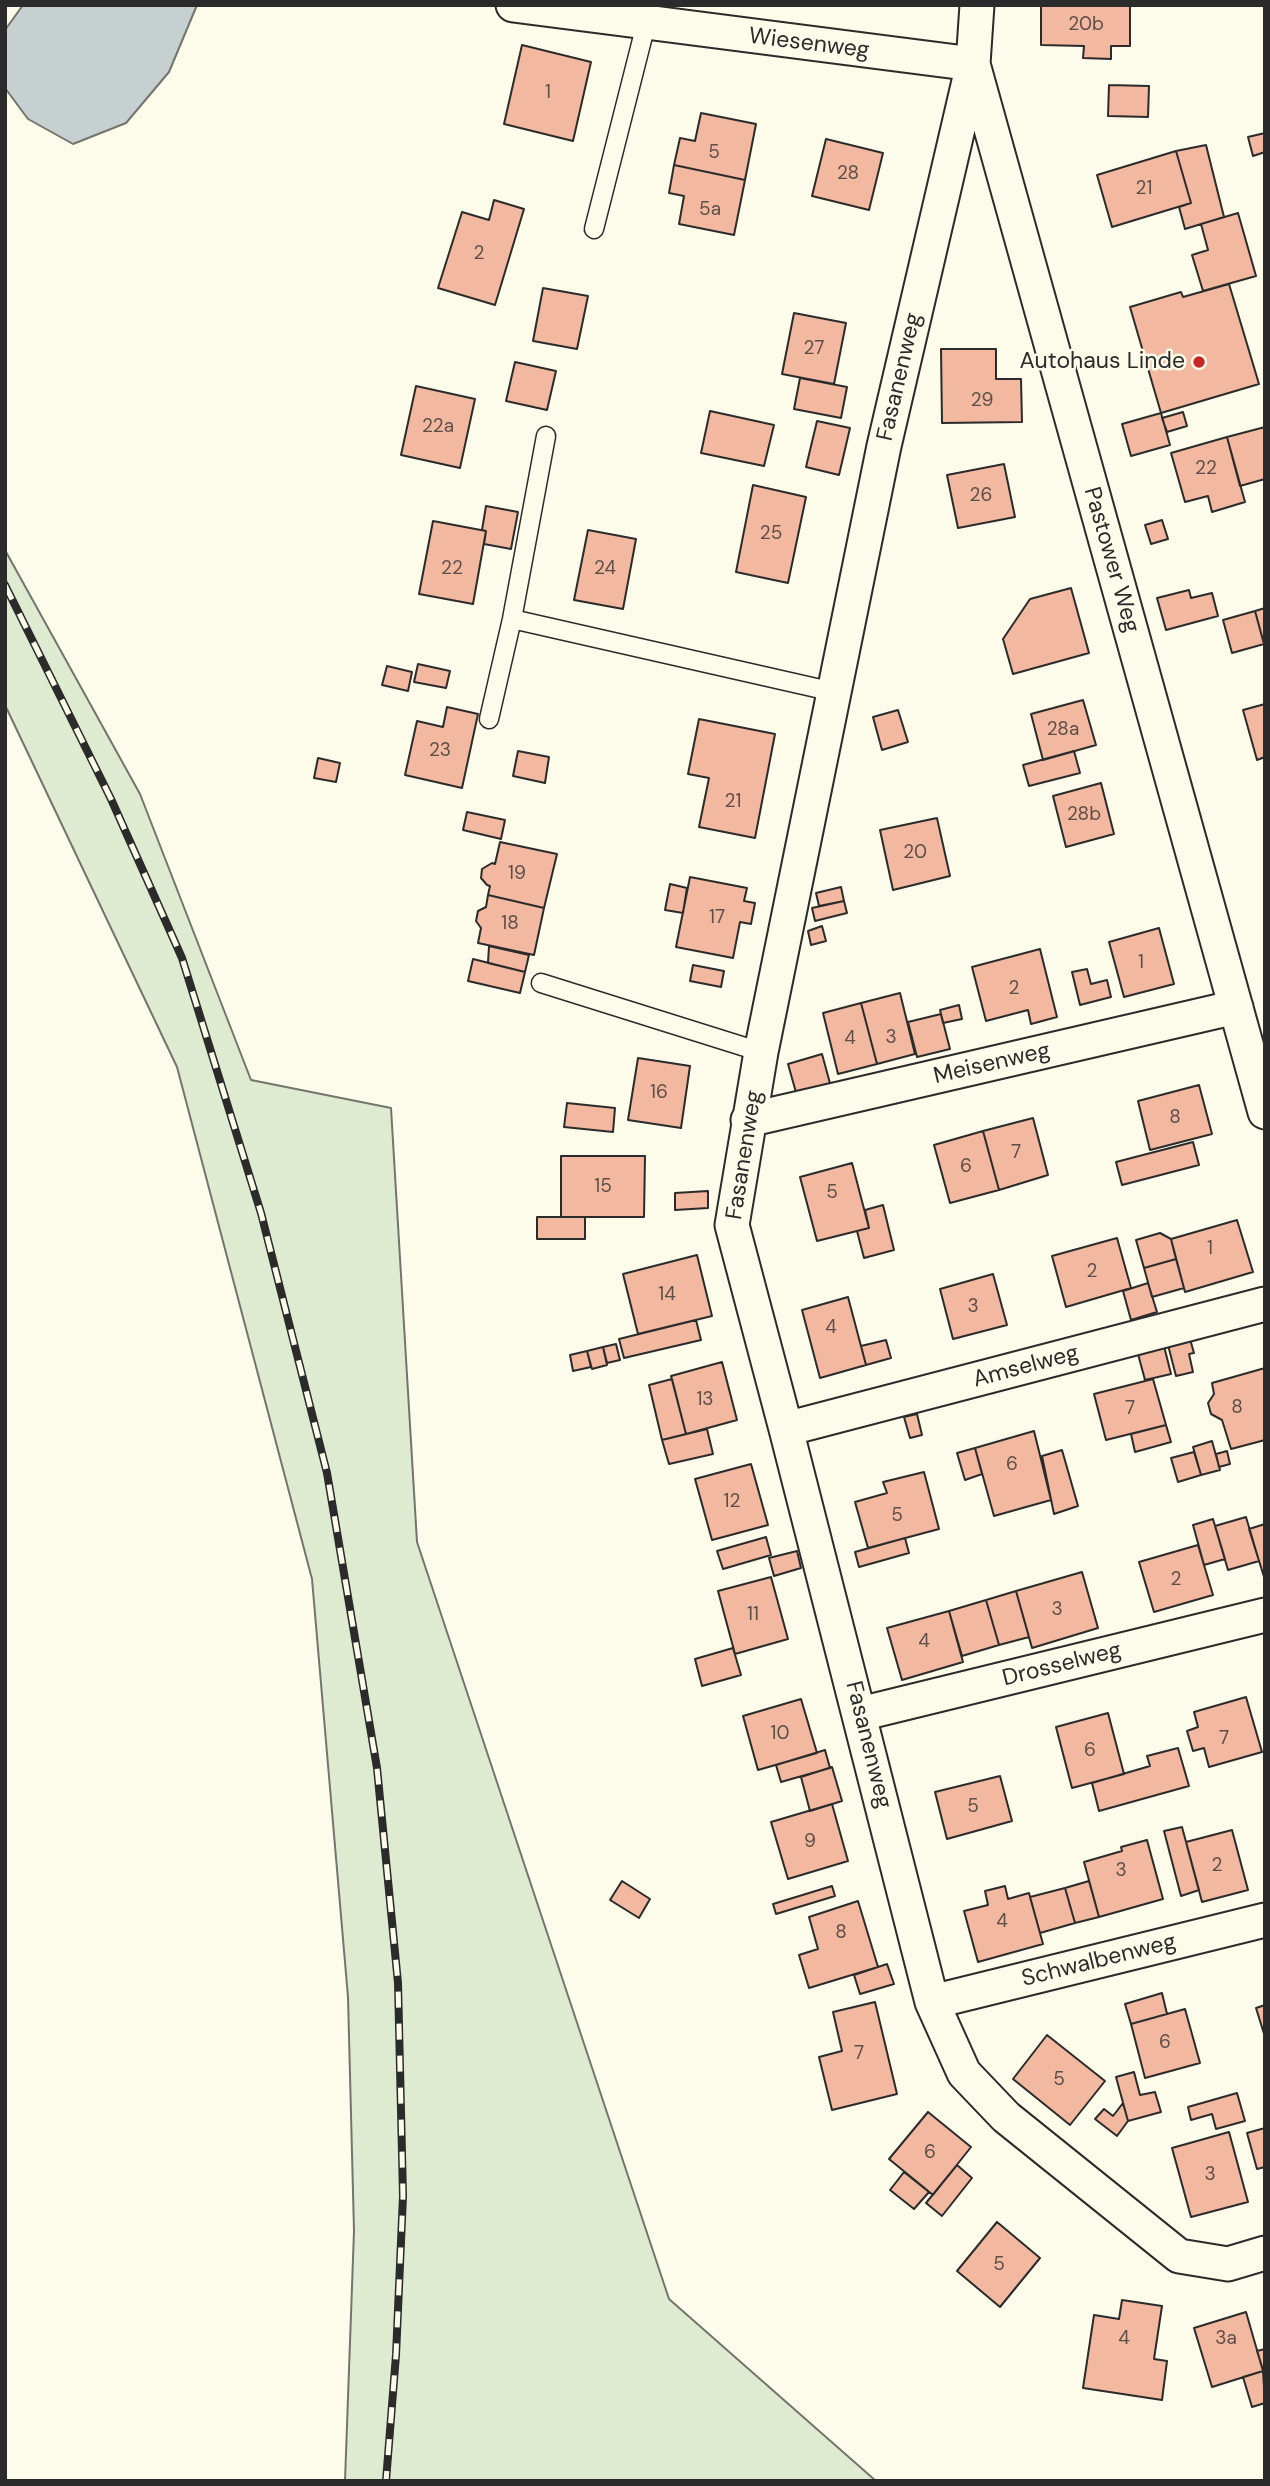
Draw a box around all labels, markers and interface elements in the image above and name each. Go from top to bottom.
house number: 20b [1068,14,1104,36]
street label: Wiesenweg [747,23,871,65]
house number: 1 [545,82,551,104]
house number: 5 [708,142,720,164]
house number: 28 [837,163,859,185]
house number: 21 [1136,178,1152,200]
house number: 5a [699,199,721,221]
house number: 2 [474,243,484,265]
street label: Fasanenweg [872,310,928,444]
house number: 27 [804,338,824,360]
place label: Autohaus Linde [1020,348,1185,376]
marker: Autohaus Linde [1191,354,1207,370]
house number: 29 [971,390,993,412]
house number: 22a [422,416,454,438]
house number: 22 [1195,458,1217,480]
street label: Pastower Weg [1077,484,1145,636]
house number: 26 [970,485,992,507]
house number: 25 [760,523,782,545]
house number: 22 [441,558,463,580]
house number: 24 [594,558,616,580]
house number: 28a [1047,719,1079,741]
house number: 23 [429,740,451,762]
house number: 21 [725,791,741,813]
house number: 28b [1067,804,1101,826]
house number: 20 [903,842,927,864]
house number: 19 [508,863,526,885]
house number: 17 [709,907,725,929]
house number: 18 [501,913,519,935]
house number: 1 [1138,952,1144,974]
house number: 2 [1009,978,1019,1000]
house number: 3 [885,1027,897,1049]
house number: 4 [844,1028,856,1050]
street label: Meisenweg [931,1037,1053,1091]
house number: 16 [650,1082,668,1104]
street label: Fasanenweg [721,1088,769,1222]
house number: 8 [1169,1107,1181,1129]
house number: 7 [1011,1142,1021,1164]
house number: 6 [960,1156,972,1178]
house number: 15 [594,1176,612,1198]
house number: 5 [826,1182,838,1204]
house number: 1 [1207,1238,1213,1260]
house number: 2 [1087,1261,1097,1283]
house number: 14 [658,1284,676,1306]
house number: 3 [967,1296,979,1318]
house number: 4 [825,1317,837,1339]
street label: Amselweg [970,1340,1082,1394]
house number: 13 [696,1389,714,1411]
house number: 8 [1231,1397,1243,1419]
house number: 7 [1125,1398,1135,1420]
house number: 6 [1006,1454,1018,1476]
house number: 12 [724,1491,740,1513]
house number: 5 [891,1505,903,1527]
house number: 2 [1171,1569,1181,1591]
house number: 3 [1051,1599,1063,1621]
house number: 11 [747,1604,759,1626]
house number: 4 [918,1631,930,1653]
street label: Drosselweg [1000,1637,1124,1693]
street label: Fasanenweg [839,1678,897,1812]
house number: 10 [771,1723,789,1745]
house number: 7 [1219,1728,1229,1750]
house number: 6 [1084,1740,1096,1762]
house number: 5 [967,1796,979,1818]
house number: 9 [804,1831,816,1853]
house number: 2 [1212,1855,1222,1877]
house number: 3 [1115,1860,1127,1882]
house number: 4 [996,1911,1008,1933]
house number: 8 [835,1922,847,1944]
street label: Schwalbenweg [1019,1928,1179,1994]
house number: 6 [1159,2032,1171,2054]
house number: 7 [854,2043,864,2065]
house number: 5 [1053,2069,1065,2091]
house number: 6 [924,2142,936,2164]
house number: 3 [1204,2164,1216,2186]
house number: 5 [993,2254,1005,2276]
house number: 4 [1118,2328,1130,2350]
house number: 3a [1215,2328,1237,2350]

